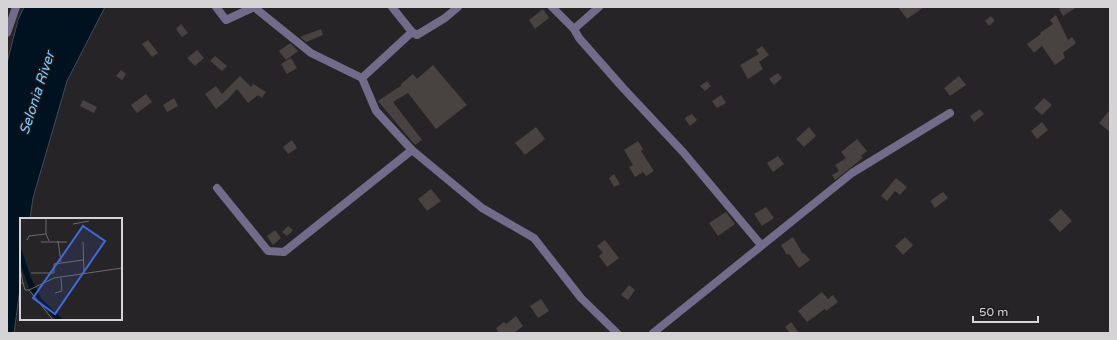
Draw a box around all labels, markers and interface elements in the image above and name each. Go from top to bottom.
water label: Selonia River [16,48,59,137]
inset map [20,218,122,320]
scale bar [973,298,1038,324]
text: 50 m [979,305,1008,319]

